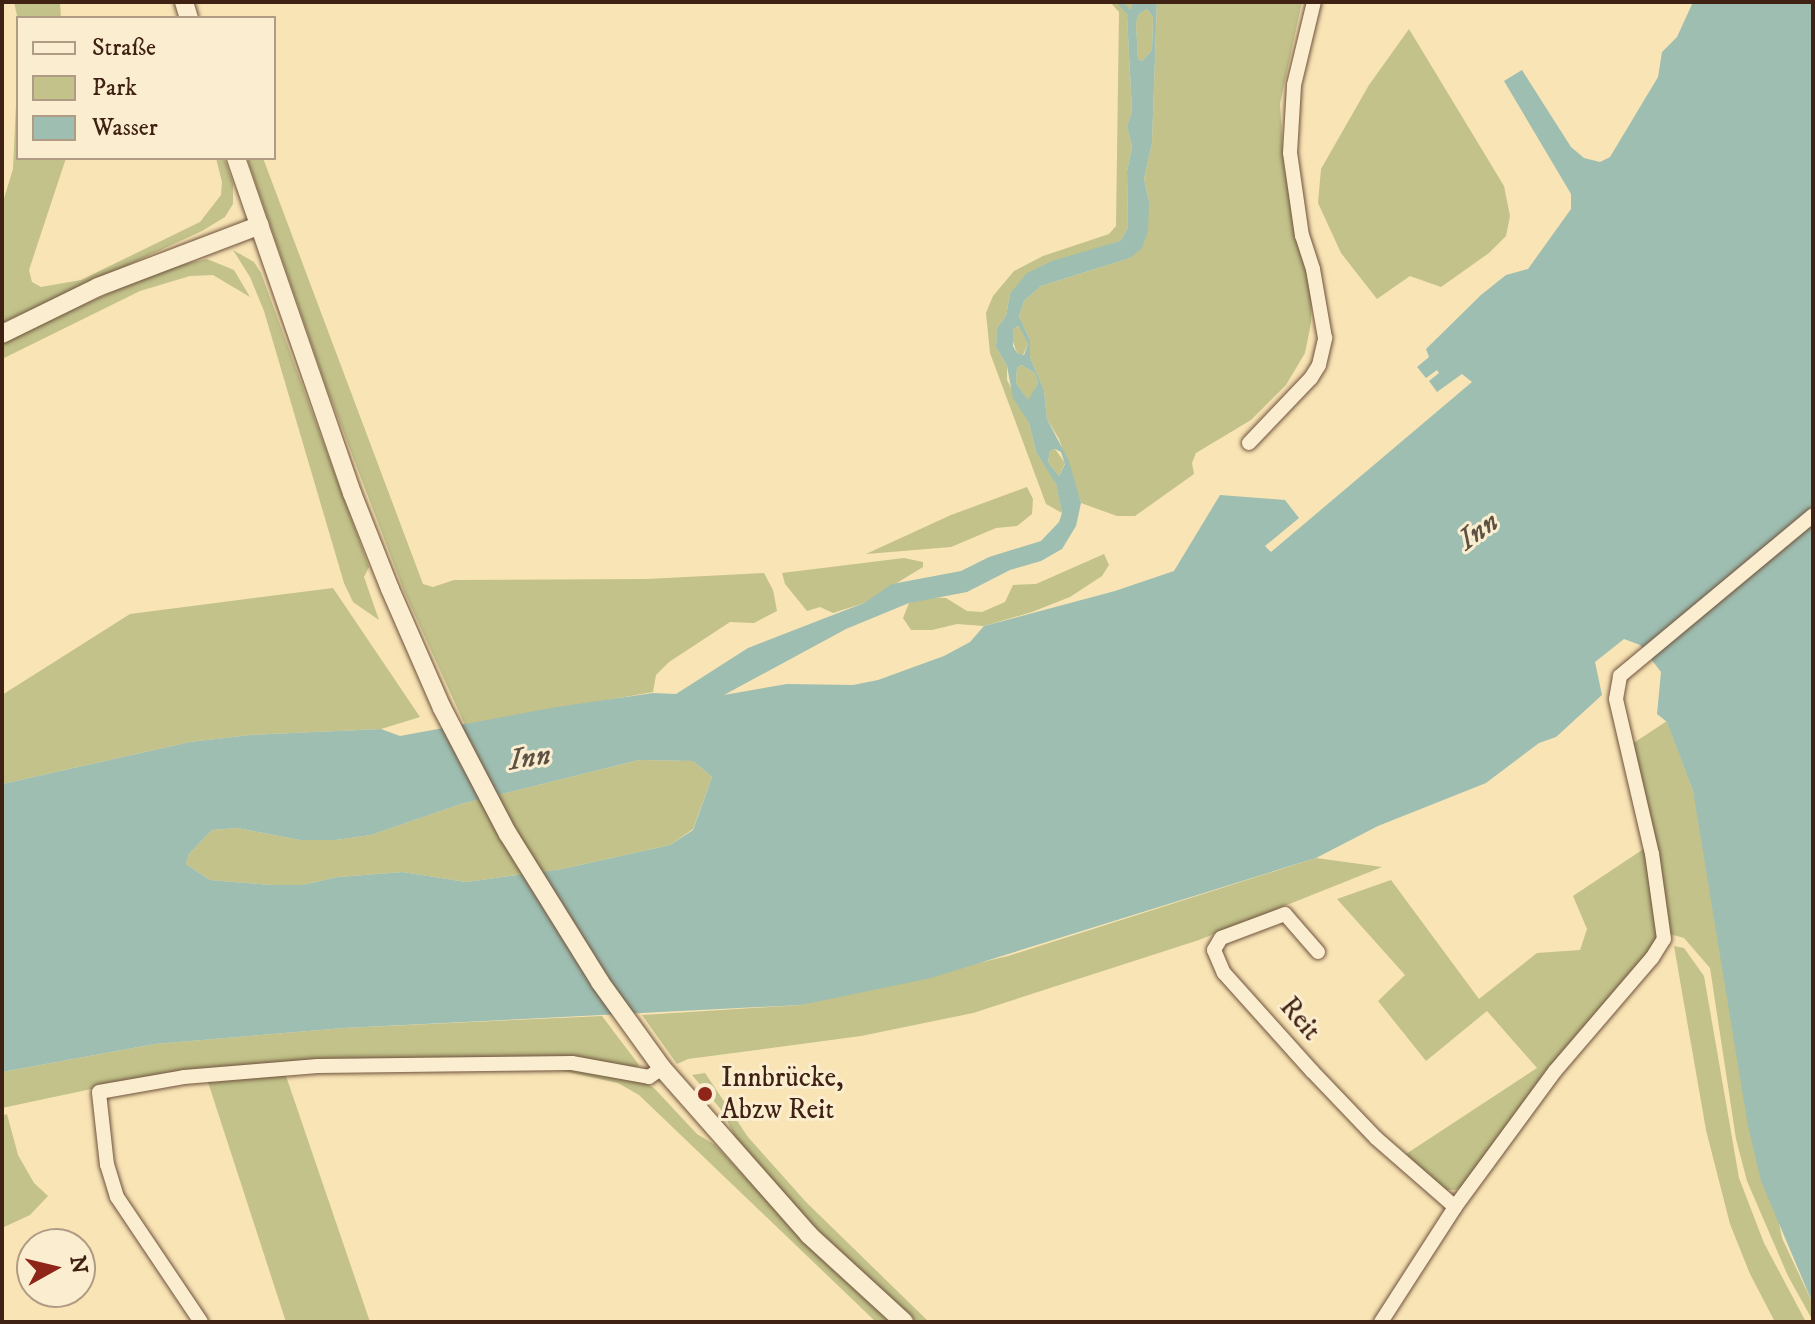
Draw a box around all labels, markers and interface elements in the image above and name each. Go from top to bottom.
legend [16,16,276,160]
text: Straße [92,33,156,63]
text: Park [92,73,137,103]
text: Wasser [92,113,158,143]
water label: Inn [1451,505,1507,559]
water label: Inn [507,738,553,780]
street label: Reit [1272,991,1328,1047]
place label: Innbrücke, Abzw Reit [721,1061,844,1127]
marker: Innbrücke, Abzw Reit [696,1085,714,1103]
north arrow [16,1228,96,1308]
text: N [64,1254,93,1276]

